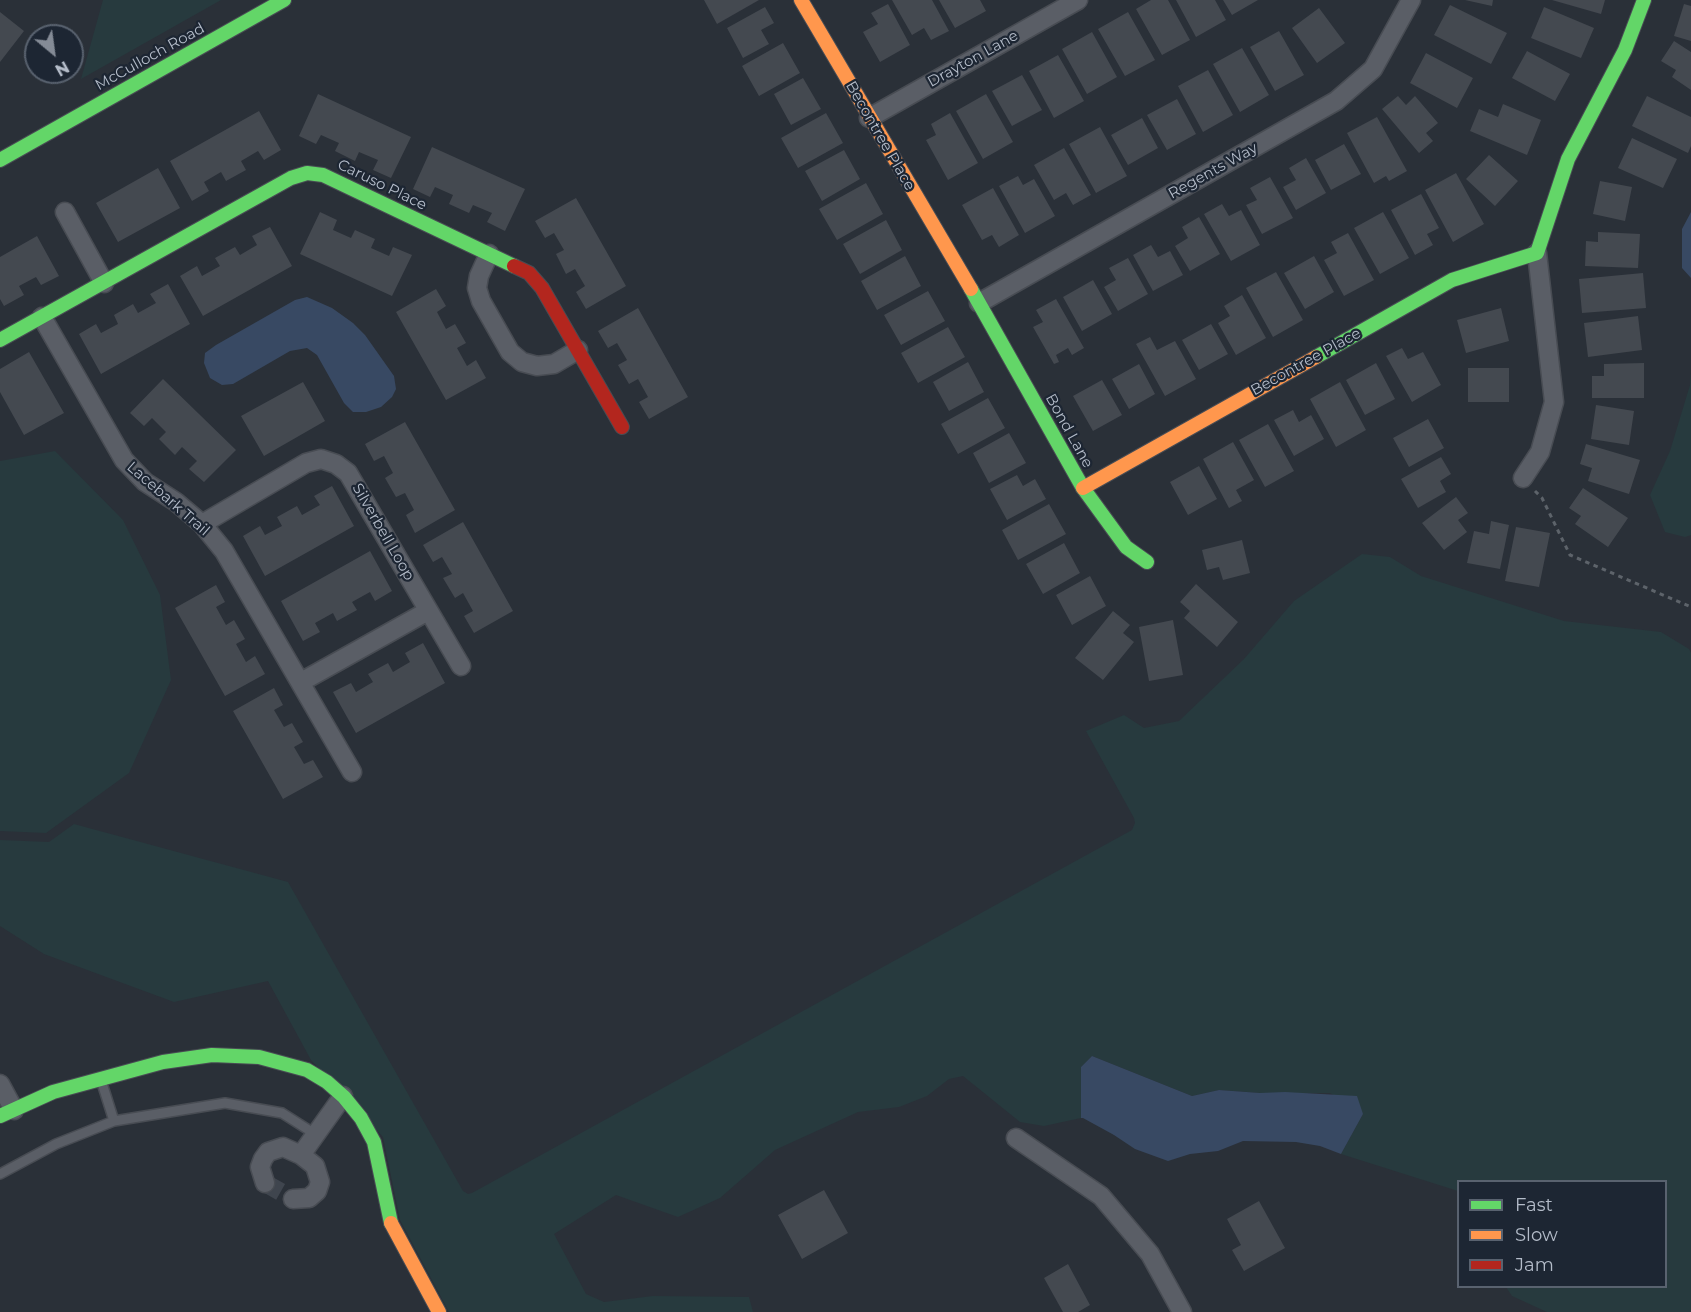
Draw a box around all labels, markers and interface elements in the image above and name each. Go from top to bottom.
street label: McCulloch Road [92,19,208,95]
north arrow [24,24,84,84]
street label: Drayton Lane [925,27,1021,91]
text: N [52,57,72,80]
street label: Becontree Place [841,78,919,194]
street label: Regents Way [1165,139,1261,203]
street label: Caruso Place [334,156,430,214]
street label: Becontree Place [1248,324,1364,400]
street label: Bond Lane [1041,391,1097,471]
street label: Lacebark Trail [123,458,213,540]
street label: Silverbell Loop [348,480,418,584]
legend [1457,1180,1667,1288]
text: Fast [1515,1194,1553,1216]
text: Slow [1515,1224,1558,1246]
text: Jam [1515,1254,1554,1276]

